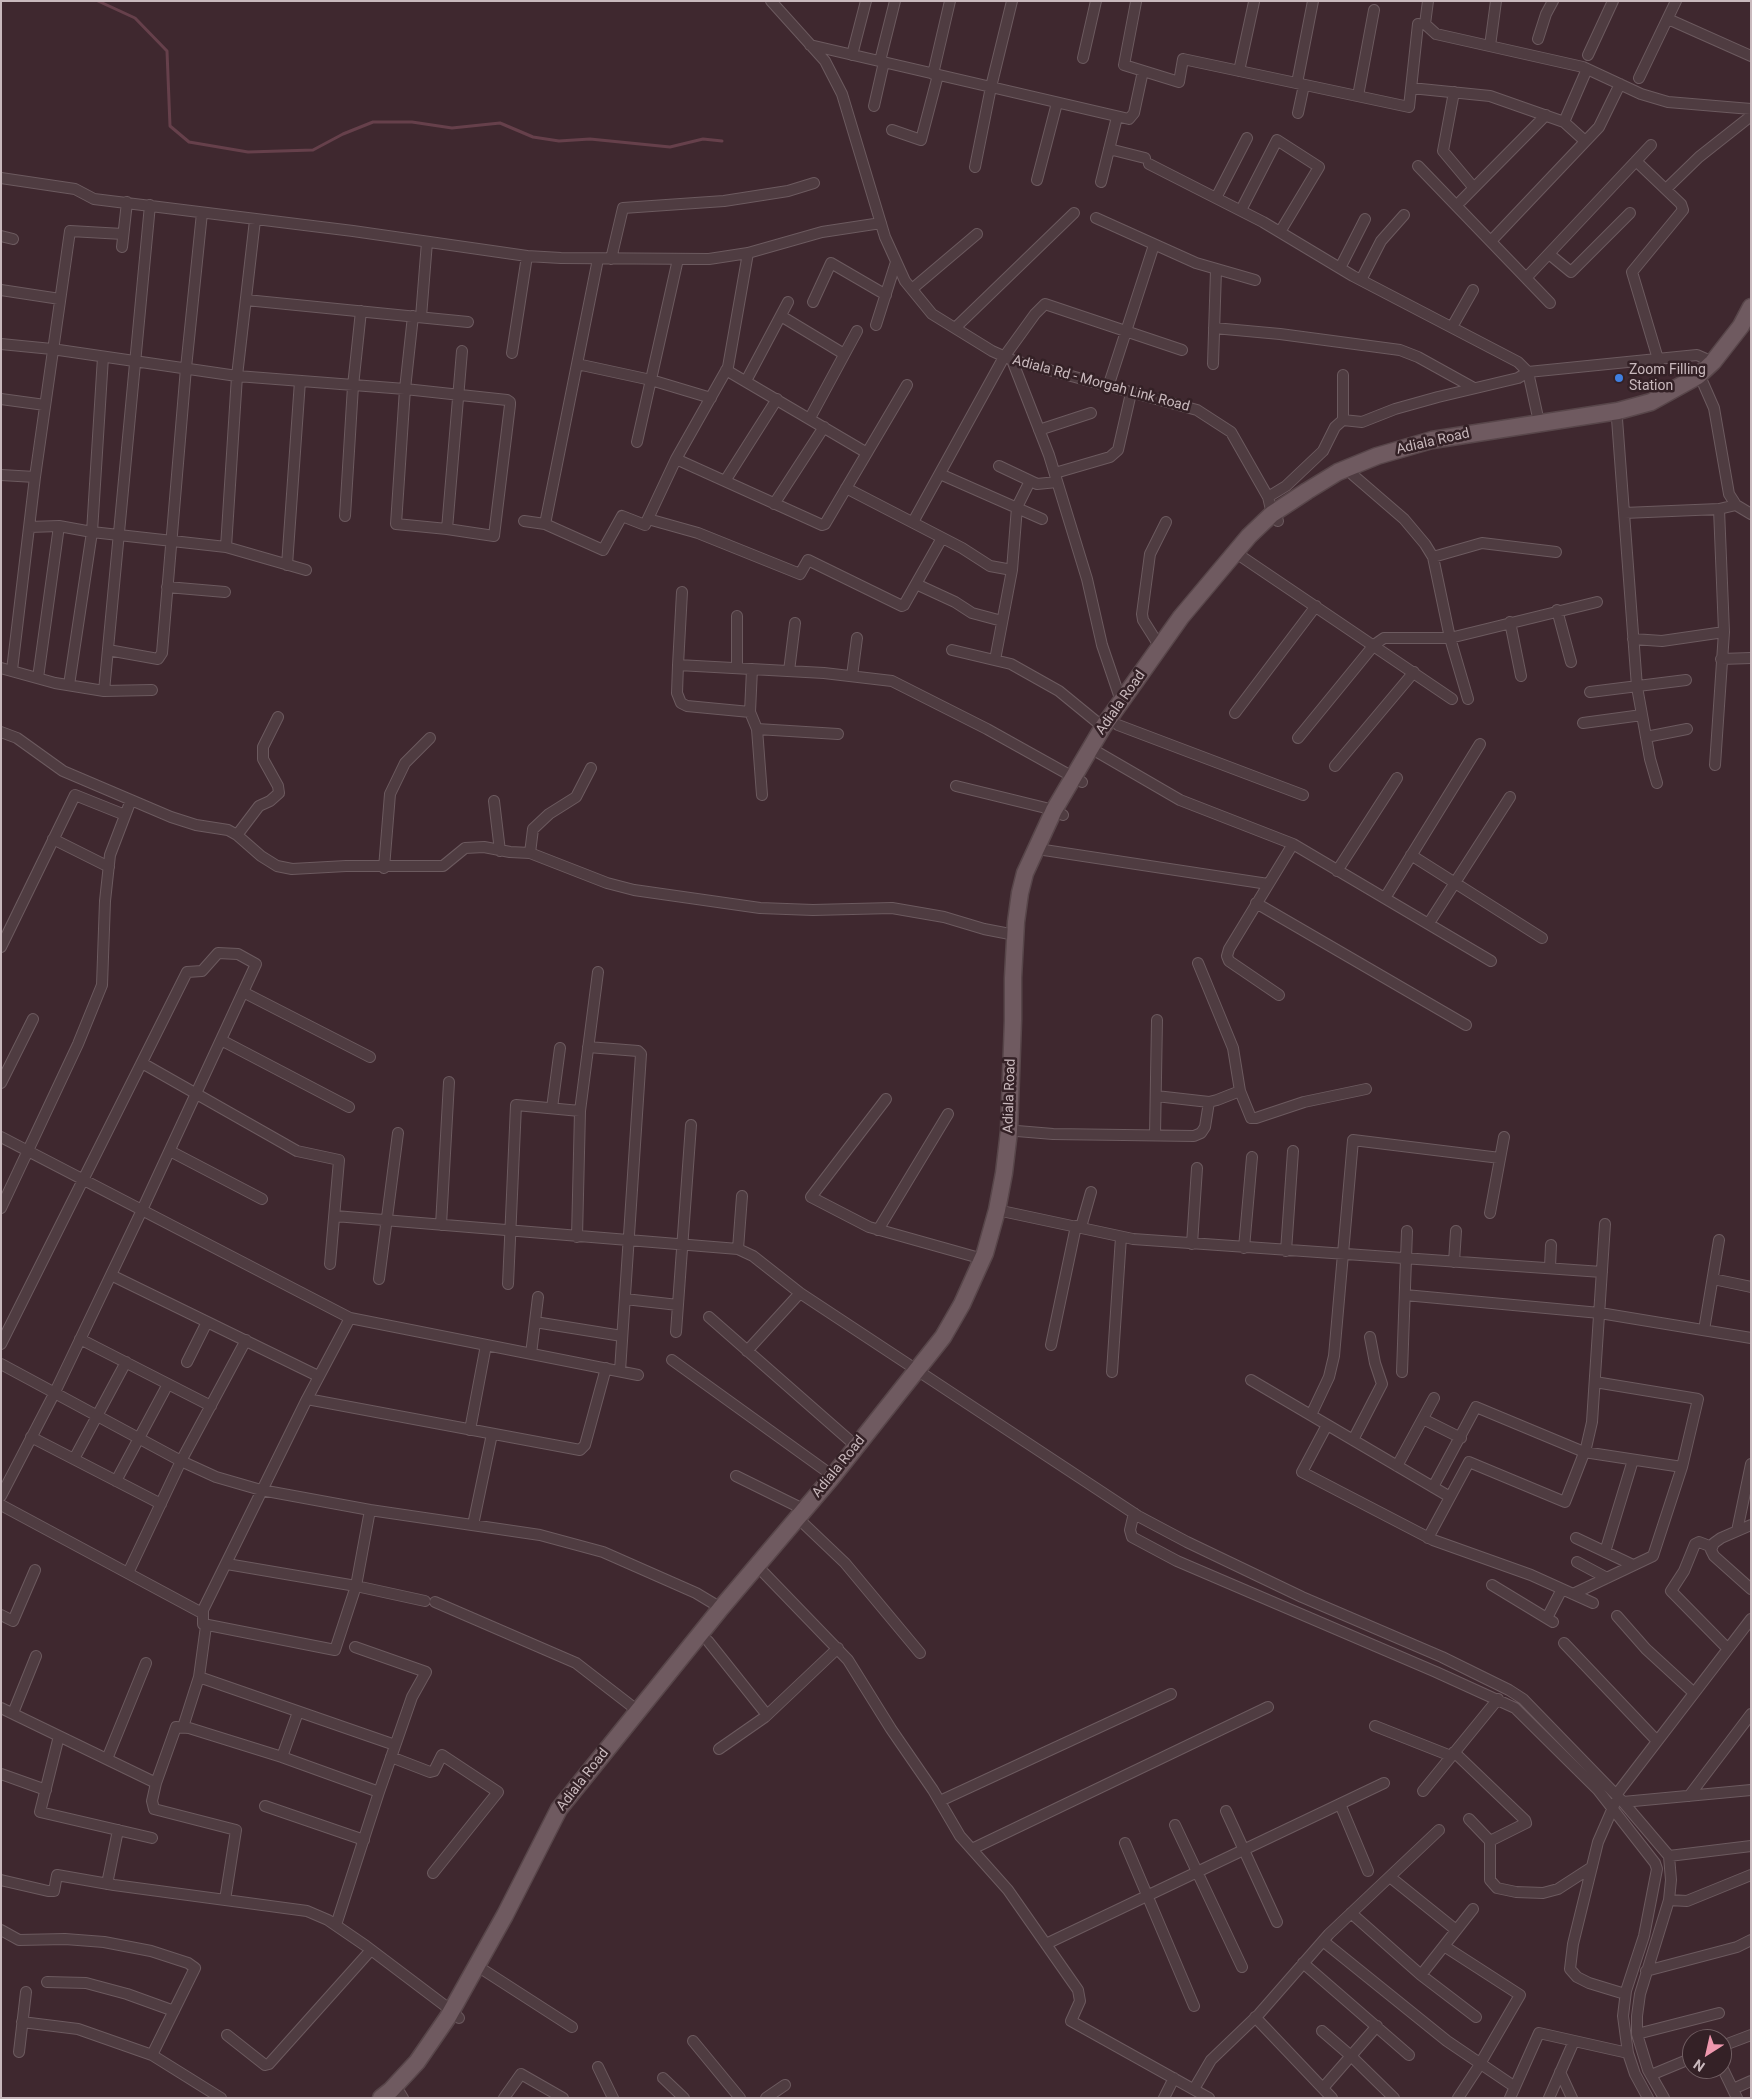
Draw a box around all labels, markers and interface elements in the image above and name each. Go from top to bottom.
street label: Adiala Rd - Morgah Link Road [1011,352,1191,416]
place label: Zoom Filling Station [1629,362,1706,394]
marker: Zoom Filling Station [1613,372,1625,384]
street label: Adiala Road [1395,425,1471,459]
street label: Adiala Road [1093,668,1149,738]
street label: Adiala Road [1000,1058,1020,1134]
street label: Adiala Road [809,1433,869,1501]
street label: Adiala Road [553,1745,613,1815]
north arrow [1682,2029,1732,2079]
text: N [1690,2056,1708,2075]

